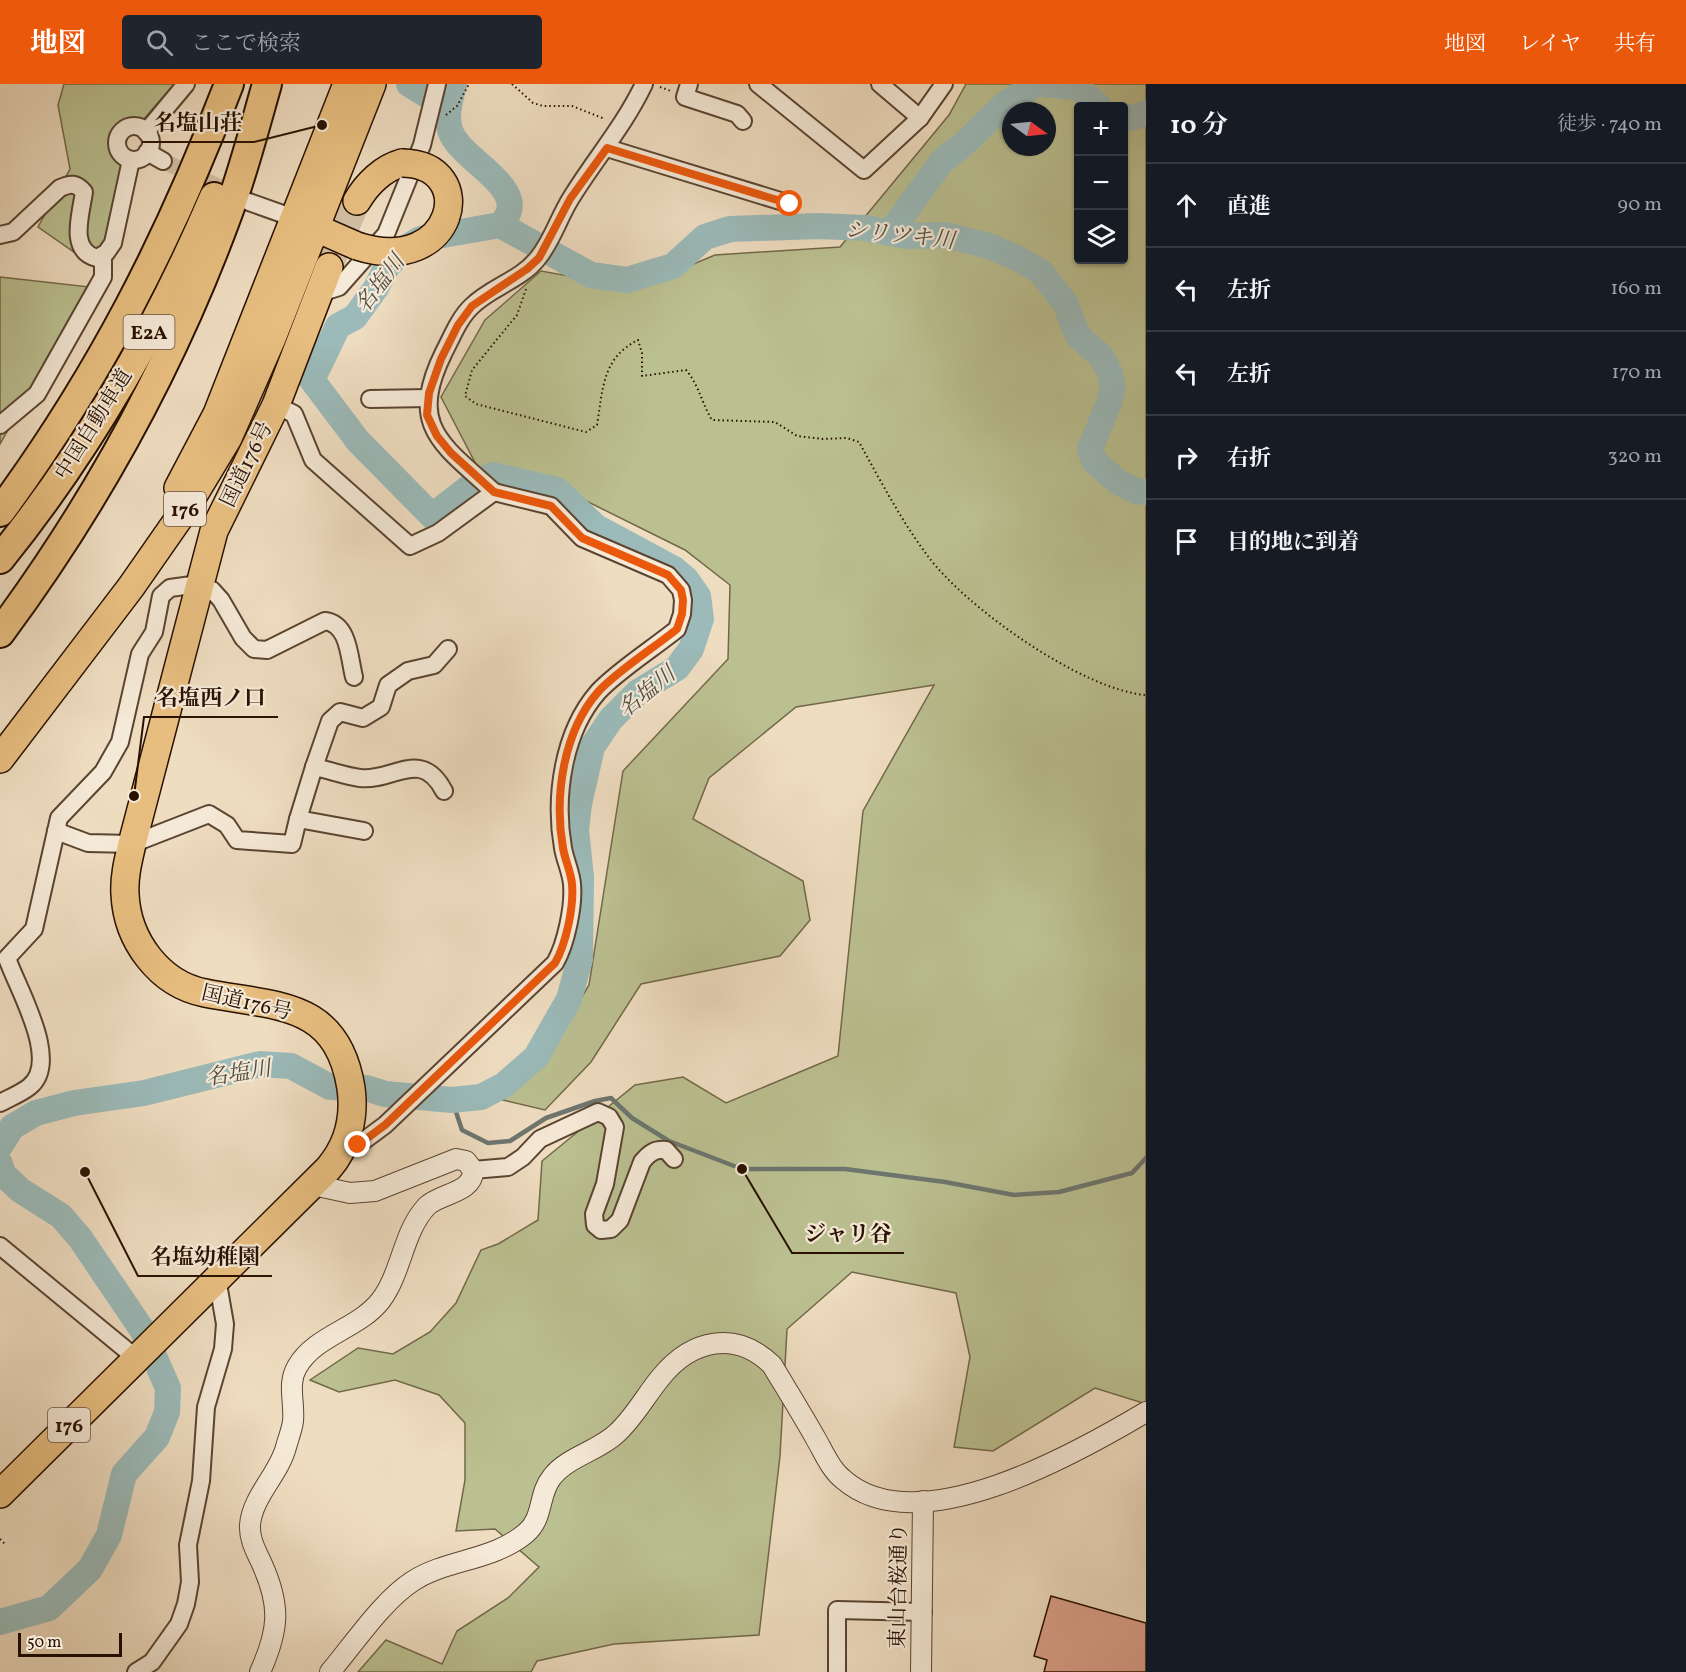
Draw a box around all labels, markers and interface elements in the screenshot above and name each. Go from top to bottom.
search box [122,15,542,69]
text: 地図 [30,25,86,64]
icon: search [143,26,176,59]
text: ここで検索 [191,29,301,60]
text: 地図 [1444,30,1486,59]
text: レイヤ [1519,30,1581,59]
text: 共有 [1614,30,1656,59]
callout: 名塩山荘 [142,102,254,142]
north arrow [1002,102,1056,156]
map controls [1074,102,1128,264]
button: + [1074,102,1128,156]
text: 10 分 [1170,108,1228,144]
text: 名塩山荘 [154,109,242,140]
text: 徒歩 · 740 m [1557,111,1662,139]
button: − [1074,156,1128,210]
icon: ahead [1170,189,1203,222]
route start [776,190,802,216]
text: 90 m [1618,191,1662,219]
text: 直進 [1227,192,1271,223]
button: layers [1074,210,1128,264]
water label: シリツキ川 [843,215,958,258]
water label: 名塩川 [349,247,414,320]
icon: left [1170,273,1203,306]
text: 160 m [1610,275,1662,303]
text: 左折 [1227,276,1271,307]
road number: E2A [124,315,174,349]
icon: left [1170,357,1203,390]
text: 170 m [1612,359,1662,387]
text: 左折 [1227,360,1271,391]
street label: 中国自動車道 [49,364,140,486]
street label: 国道176号 [214,417,281,512]
icon: right [1170,441,1203,474]
text: 320 m [1607,443,1662,471]
text: 右折 [1227,444,1271,475]
road number: 176 [164,492,206,526]
icon: arrive [1170,525,1203,558]
text: 目的地に到着 [1227,528,1359,559]
water label: 名塩川 [612,659,685,726]
callout: 名塩西ノ口 [144,677,278,717]
text: 名塩西ノ口 [156,684,266,715]
street label: 国道176号 [199,979,295,1028]
water label: 名塩川 [203,1054,275,1095]
route end [344,1131,370,1157]
callout: ジャリ谷 [792,1213,904,1253]
text: ジャリ谷 [804,1220,892,1251]
callout: 名塩幼稚園 [138,1236,272,1276]
text: 名塩幼稚園 [150,1243,260,1274]
road number: 176 [48,1408,90,1442]
street label: 東山台桜通り [884,1523,915,1649]
scale bar [18,1630,122,1658]
text: 50 m [27,1632,61,1654]

